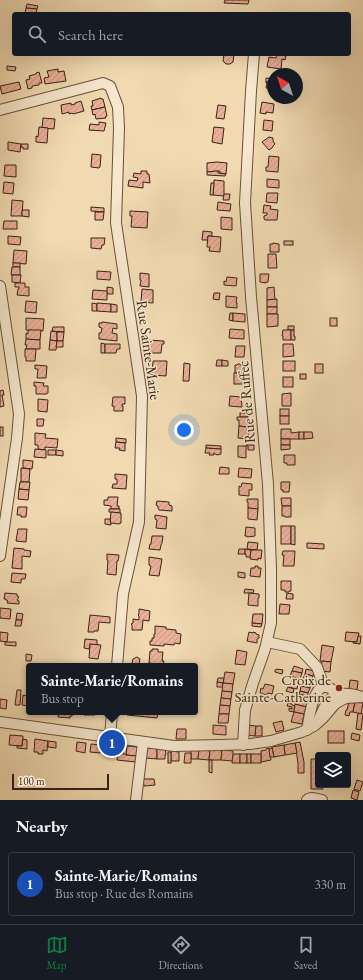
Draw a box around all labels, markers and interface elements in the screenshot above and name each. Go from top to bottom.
search box [12,12,351,56]
icon: search [26,23,48,45]
text: Search here [58,25,123,44]
north arrow [267,68,303,104]
street label: Rue Sainte-Marie [133,299,165,401]
street label: Rue de Ruffec [233,360,259,444]
your location [174,420,194,440]
popup [26,663,198,715]
place label: Croix de Sainte-Catherine [234,670,331,706]
text: Sainte-Marie/Romains [41,671,183,690]
marker: Croix de Sainte-Catherine [334,683,344,693]
text: Bus stop [41,690,84,707]
pin: 1 [99,728,125,758]
map controls [315,752,351,788]
button: layers [315,752,351,788]
scale bar [12,772,109,791]
text: 100 m [18,774,45,788]
text: Nearby [16,815,68,837]
text: Sainte-Marie/Romains [55,866,197,885]
text: 1 [27,876,33,893]
text: 330 m [315,876,346,893]
text: Bus stop · Rue des Romains [55,885,193,902]
tab: Map [46,934,68,972]
tab: Directions [159,934,203,972]
tab: Saved [294,934,317,972]

